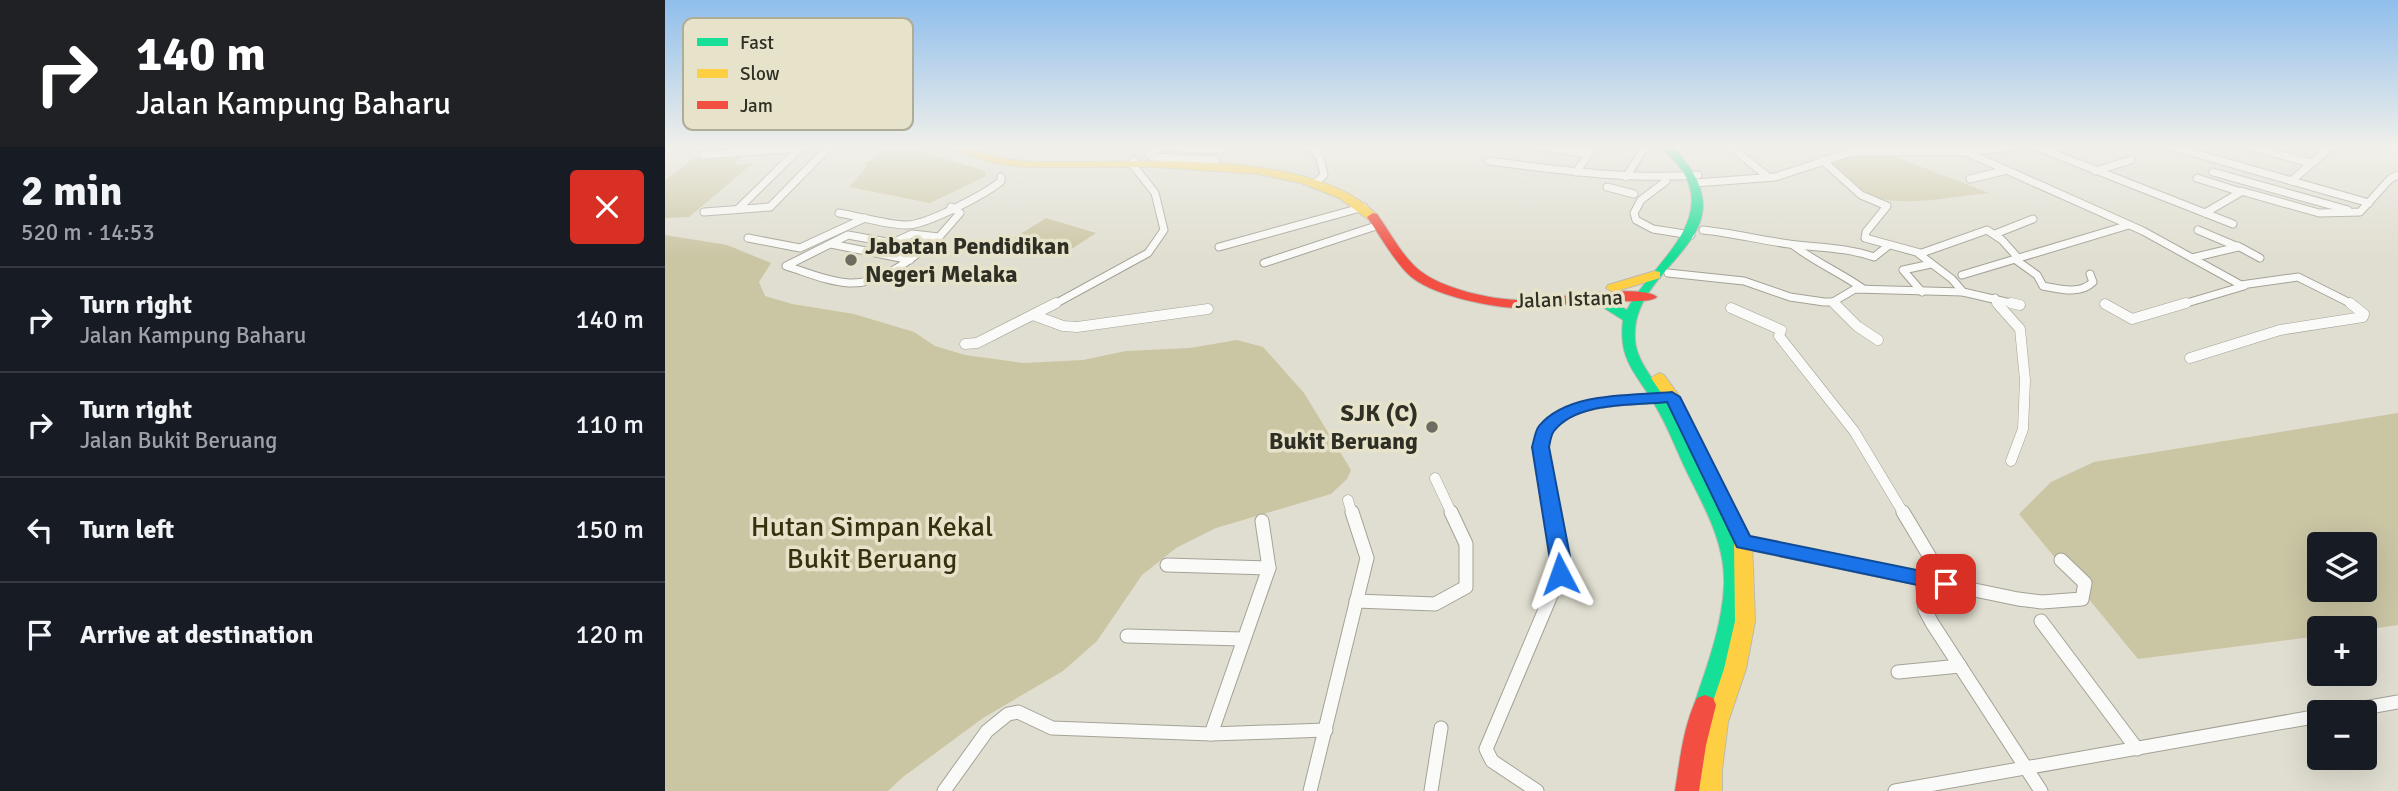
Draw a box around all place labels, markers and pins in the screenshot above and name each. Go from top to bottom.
place label: Jabatan Pendidikan Negeri Melaka [865,231,1070,289]
marker: Jabatan Pendidikan Negeri Melaka [843,252,859,268]
place label: SJK (C) Bukit Beruang [1269,398,1418,456]
marker: SJK (C) Bukit Beruang [1424,419,1440,435]
pin [1916,554,1976,614]

